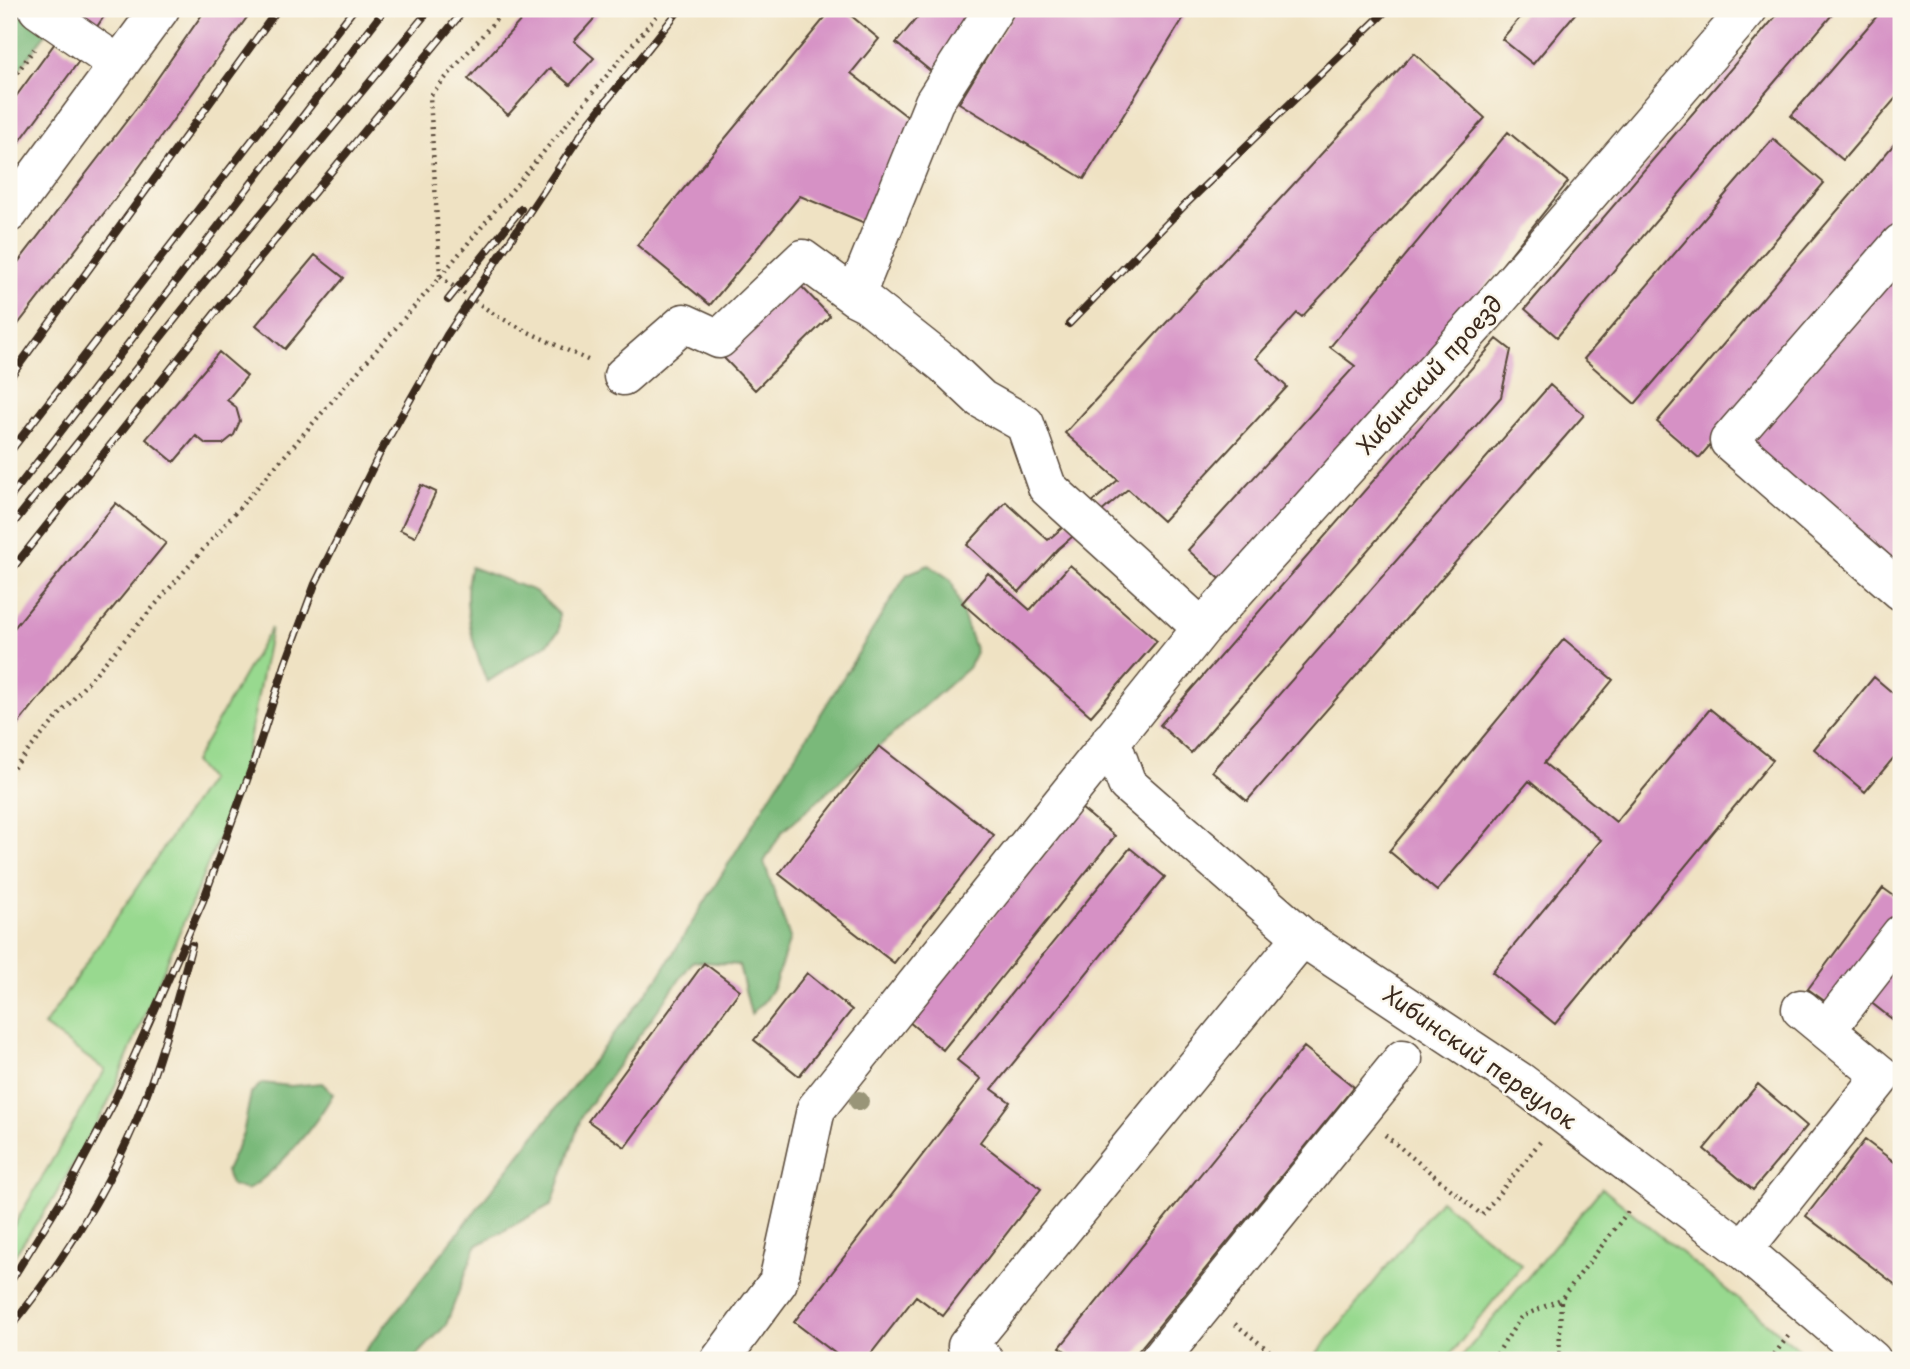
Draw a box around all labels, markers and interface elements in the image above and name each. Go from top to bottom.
street label: Хибинский проезд [1348,287,1510,461]
street label: Хибинский переулок [1377,977,1585,1137]

